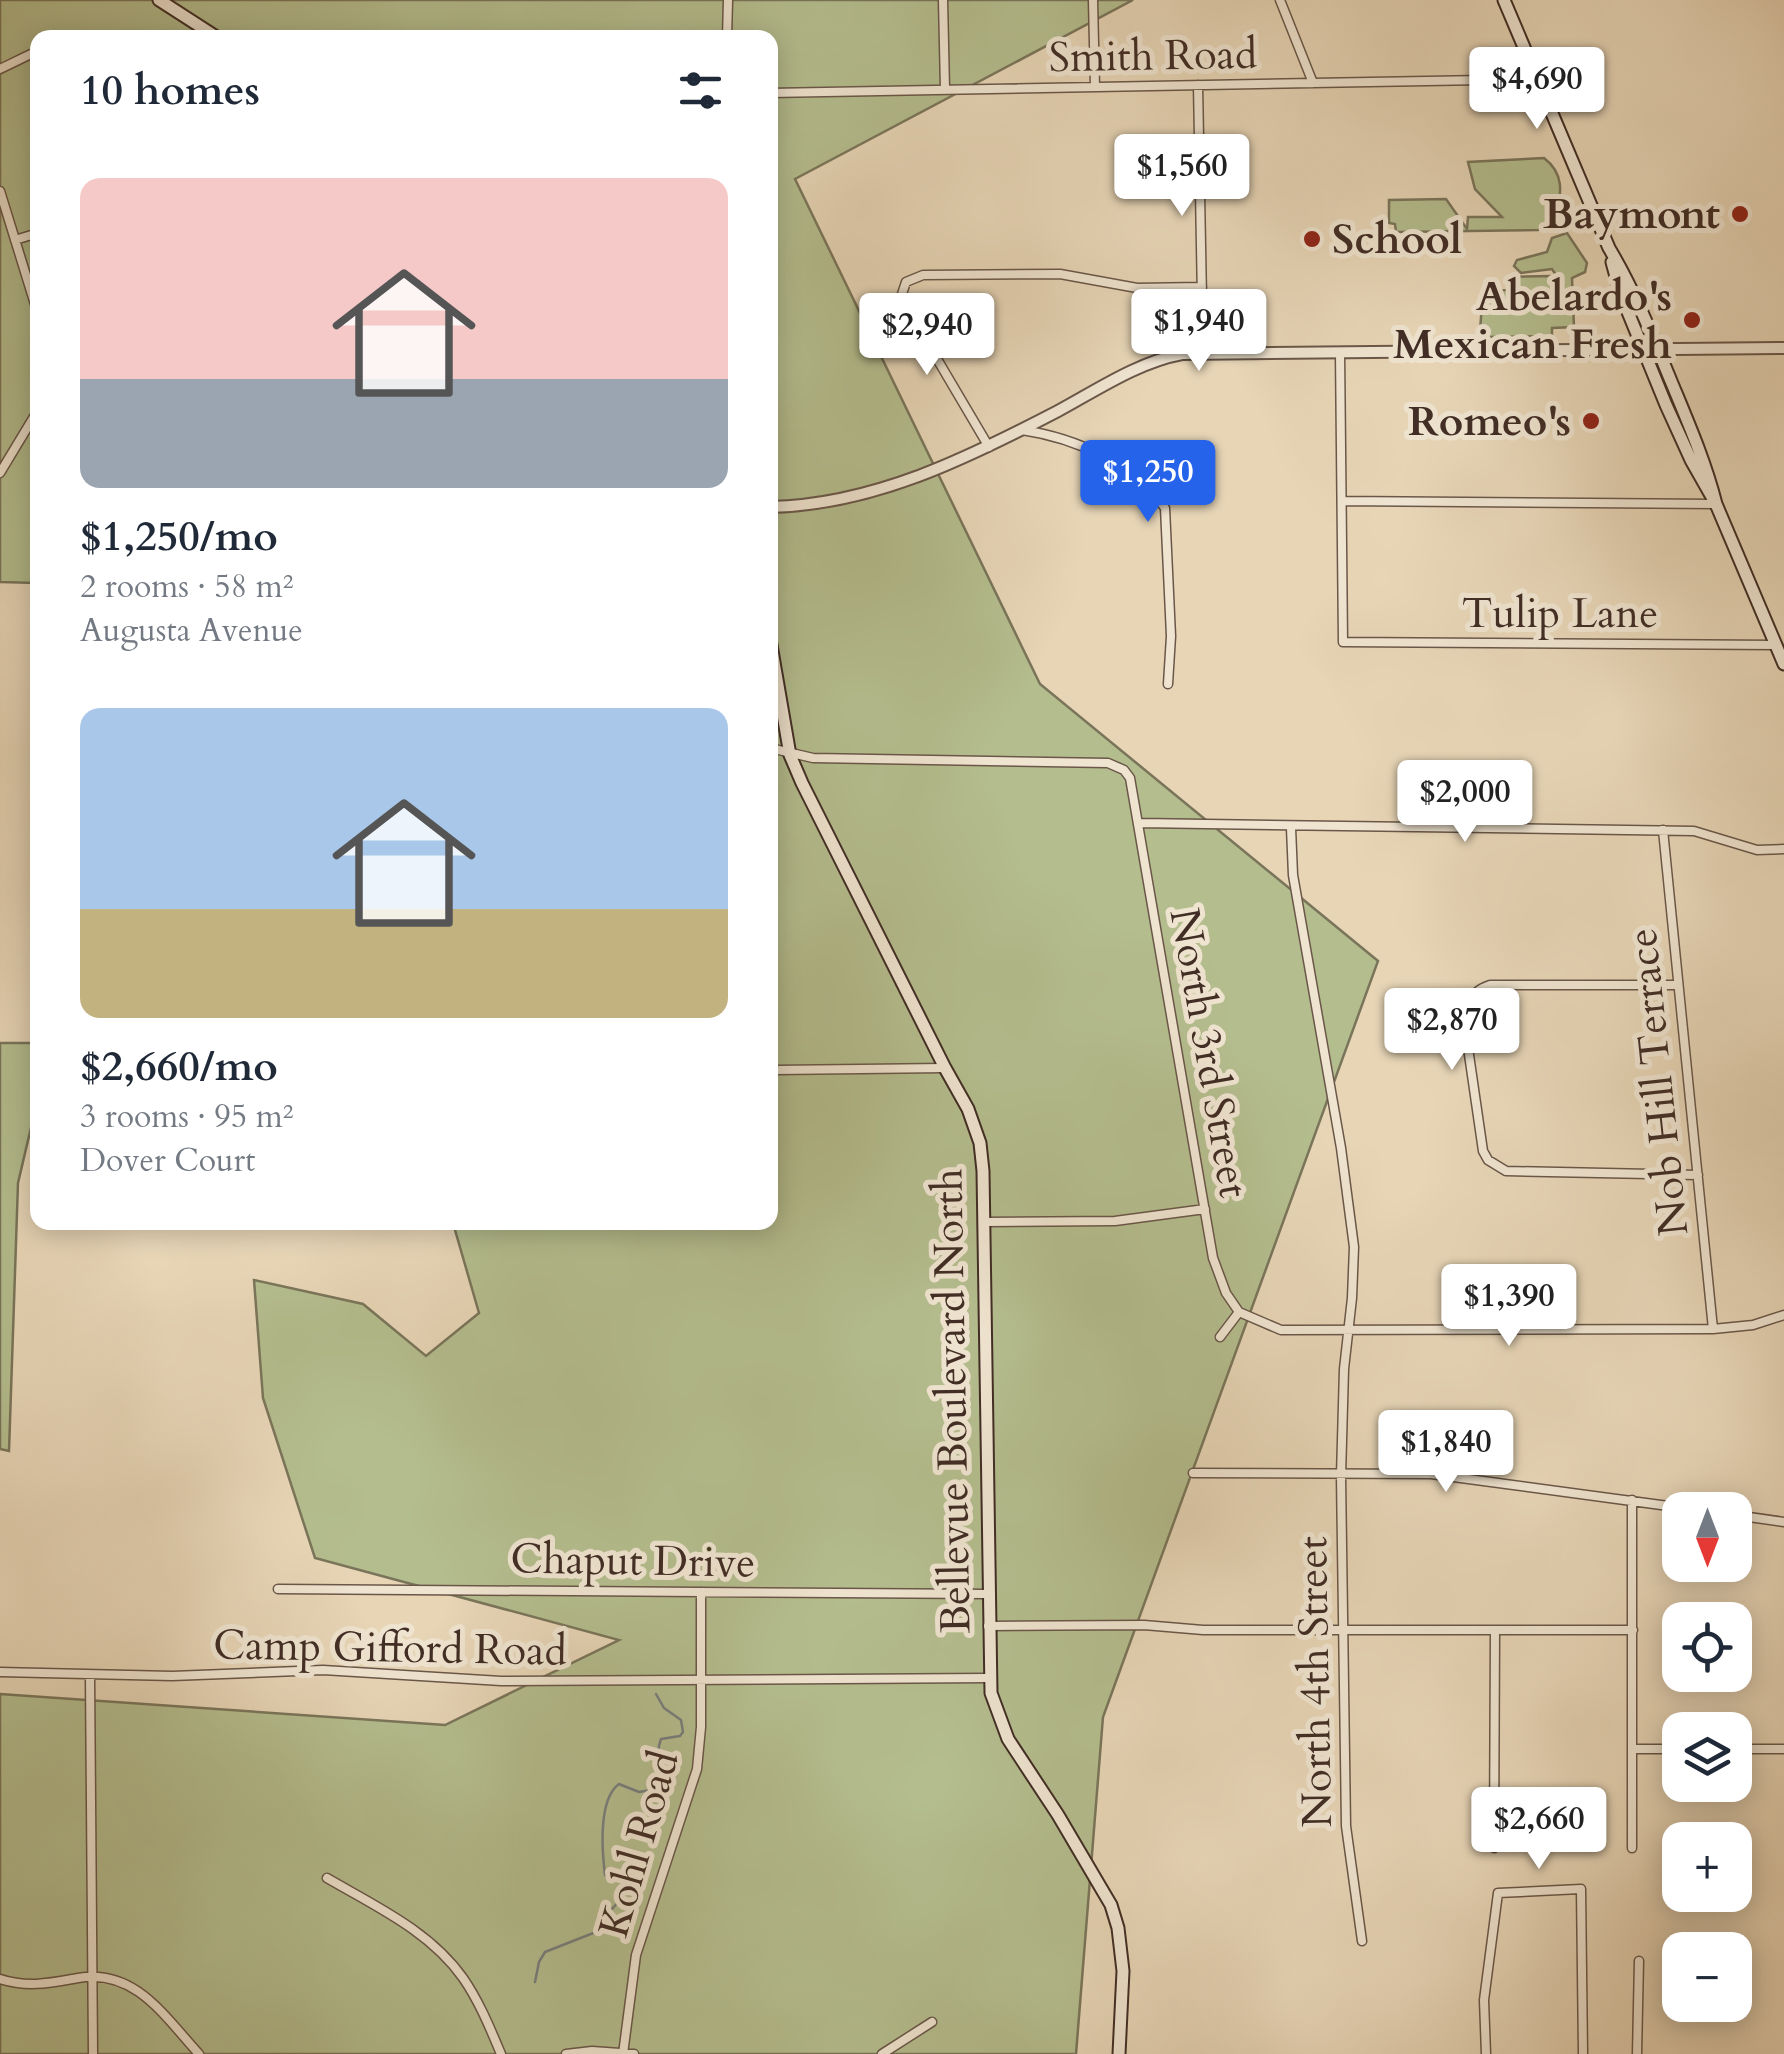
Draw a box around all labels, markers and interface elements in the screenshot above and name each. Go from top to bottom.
street label: Smith Road [1048,26,1258,86]
pin: $4,690 [1456,47,1618,132]
text: $4,690 [1491,57,1583,101]
text: 10 homes [80,62,260,119]
icon: filters [673,63,728,118]
pin: $1,560 [1101,134,1263,219]
text: $1,560 [1136,144,1228,188]
place label: Baymont [1543,186,1720,243]
marker: Baymont [1729,203,1751,225]
place label: School [1332,211,1462,268]
marker: School [1301,228,1323,250]
icon: home [314,243,494,423]
place label: Abelardo's Mexican Fresh [1393,268,1672,373]
pin: $1,940 [1118,289,1280,374]
pin: $2,940 [846,293,1008,378]
text: $1,940 [1153,299,1245,343]
text: $2,940 [881,303,973,347]
marker: Abelardo's Mexican Fresh [1681,309,1703,331]
place label: Romeo's [1408,393,1571,450]
marker: Romeo's [1580,410,1602,432]
pin: $1,250 [1067,440,1229,525]
text: $1,250 [1102,450,1194,494]
text: $1,250/mo [80,508,278,565]
text: 2 rooms · 58 m² [80,565,293,609]
street label: Tulip Lane [1462,585,1658,642]
text: Augusta Avenue [80,609,303,653]
pin: $2,000 [1384,760,1546,845]
text: $2,000 [1419,770,1511,814]
icon: home [314,773,494,953]
street label: North 3rd Street [1155,904,1263,1202]
street label: Nob Hill Terrace [1614,925,1702,1239]
pin: $2,870 [1371,988,1533,1073]
text: $2,870 [1406,998,1498,1042]
text: $2,660/mo [80,1038,278,1095]
text: 3 rooms · 95 m² [80,1095,293,1139]
text: Dover Court [80,1139,255,1183]
street label: Bellevue Boulevard North [919,1168,985,1634]
pin: $1,390 [1428,1264,1590,1349]
text: $1,390 [1463,1274,1555,1318]
pin: $1,840 [1365,1410,1527,1495]
text: $1,840 [1400,1420,1492,1464]
north arrow [1662,1492,1752,1582]
map controls [1662,1492,1752,2022]
street label: Chaput Drive [510,1530,756,1592]
street label: North 4th Street [1284,1536,1346,1828]
button: locate [1662,1602,1752,1692]
street label: Camp Gifford Road [213,1616,567,1680]
button: layers [1662,1712,1752,1802]
street label: Kohl Road [585,1744,693,1944]
pin: $2,660 [1458,1787,1620,1872]
text: $2,660 [1493,1797,1585,1841]
button: + [1662,1822,1752,1912]
button: − [1662,1932,1752,2022]

